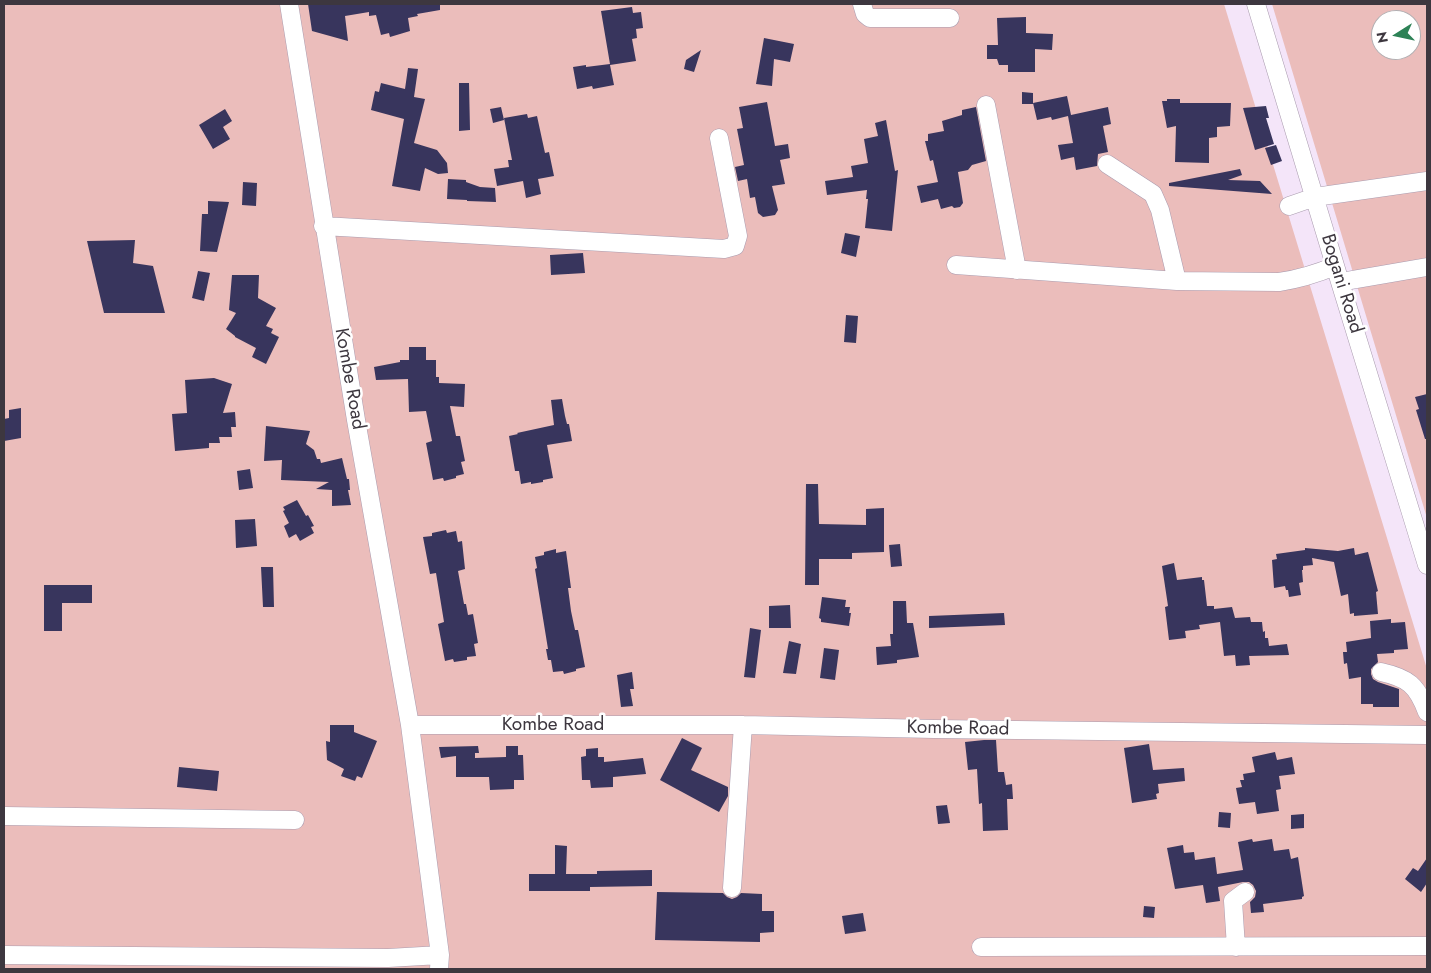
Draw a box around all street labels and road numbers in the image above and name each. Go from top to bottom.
street label: Bogani Road [1315,232,1367,336]
street label: Kombe Road [329,326,369,432]
street label: Kombe Road [502,714,604,736]
street label: Kombe Road [906,717,1010,741]

